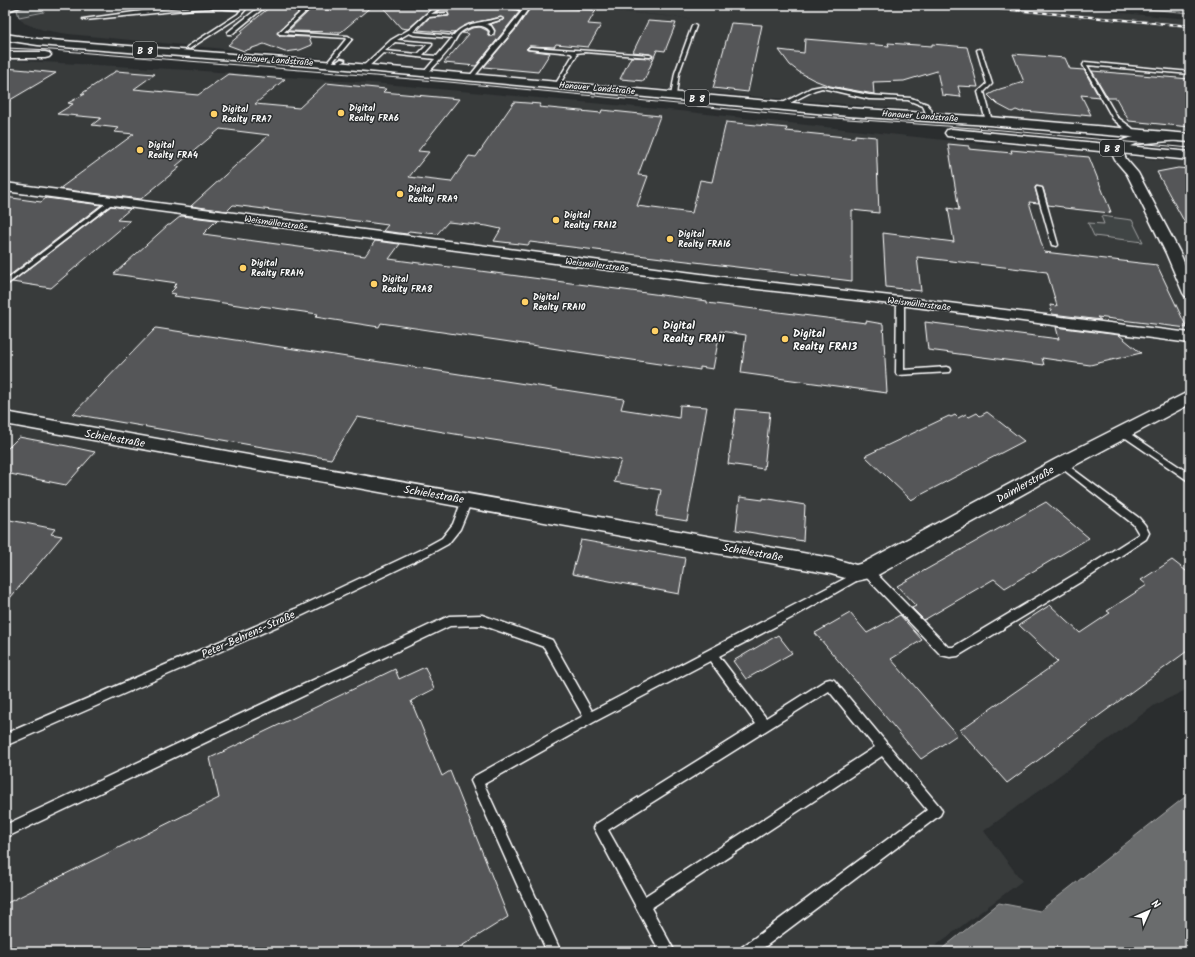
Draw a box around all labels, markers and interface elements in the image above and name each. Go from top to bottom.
road number: B 8 [133,42,157,58]
street label: Hanauer Landstraße [236,50,314,71]
street label: Hanauer Landstraße [558,78,636,99]
road number: B 8 [685,90,709,106]
place label: Digital Realty FRA6 [349,101,399,126]
place label: Digital Realty FRA7 [222,102,272,127]
street label: Hanauer Landstraße [881,106,959,127]
marker: Digital Realty FRA6 [336,108,346,118]
marker: Digital Realty FRA7 [209,109,219,119]
place label: Digital Realty FRA4 [148,138,198,163]
road number: B 8 [1100,140,1124,156]
marker: Digital Realty FRA4 [135,145,145,155]
place label: Digital Realty FRA9 [408,182,458,207]
marker: Digital Realty FRA9 [395,189,405,199]
place label: Digital Realty FRA12 [564,208,617,233]
street label: Weismüllerstraße [243,212,309,235]
marker: Digital Realty FRA12 [551,215,561,225]
place label: Digital Realty FRA16 [678,227,731,252]
marker: Digital Realty FRA16 [665,234,675,244]
street label: Weismüllerstraße [564,254,630,277]
place label: Digital Realty FRA14 [251,256,304,281]
marker: Digital Realty FRA14 [238,263,248,273]
place label: Digital Realty FRA8 [382,272,433,297]
marker: Digital Realty FRA8 [369,279,379,289]
place label: Digital Realty FRA10 [533,290,586,315]
street label: Weismüllerstraße [886,293,952,316]
marker: Digital Realty FRA10 [520,297,530,307]
place label: Digital Realty FRA11 [663,317,725,348]
place label: Digital Realty FRA13 [793,325,857,356]
marker: Digital Realty FRA11 [650,326,660,336]
marker: Digital Realty FRA13 [780,334,790,344]
street label: Schielestraße [83,425,146,453]
street label: Daimlerstraße [993,461,1058,508]
street label: Schielestraße [402,481,465,509]
street label: Schielestraße [721,539,784,567]
street label: Peter-Behrens-Straße [199,606,298,664]
north arrow [1129,891,1169,931]
text: N [1147,896,1164,913]

